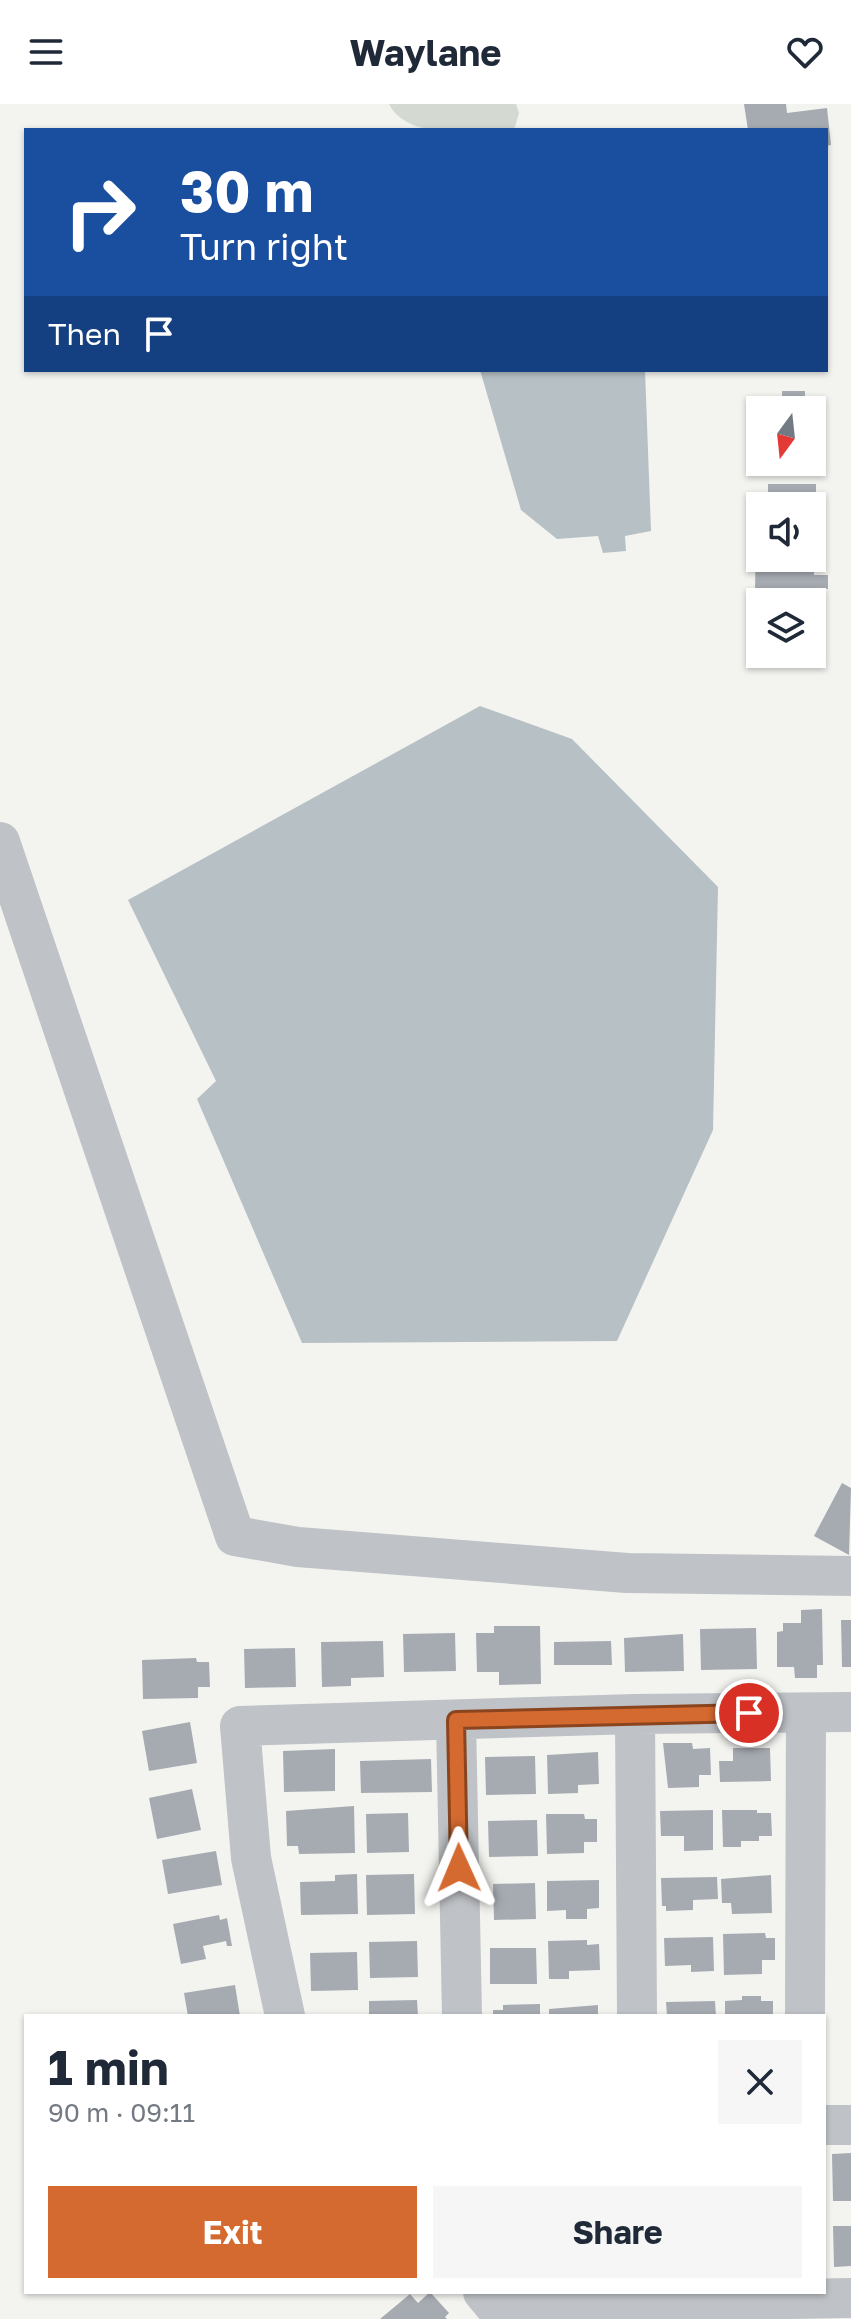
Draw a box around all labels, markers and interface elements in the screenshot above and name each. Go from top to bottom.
icon: menu [24,30,68,74]
icon: heart [783,30,827,74]
text: Waylane [349,31,502,74]
text: 30 m [180,157,314,224]
icon: right [48,160,152,264]
text: Turn right [180,225,348,268]
icon: arrive [137,312,181,356]
text: Then [48,316,121,352]
north arrow [746,396,826,476]
map controls [746,396,826,668]
button: sound [746,492,826,572]
button: layers [746,588,826,668]
pin [715,1679,783,1747]
icon: arrive [727,1691,771,1735]
position arrow [417,1826,501,1910]
text: 1 min [48,2038,169,2096]
button: close [718,2040,802,2124]
text: 90 m · 09:11 [48,2097,195,2128]
button: Exit [48,2186,417,2278]
button: Share [433,2186,802,2278]

